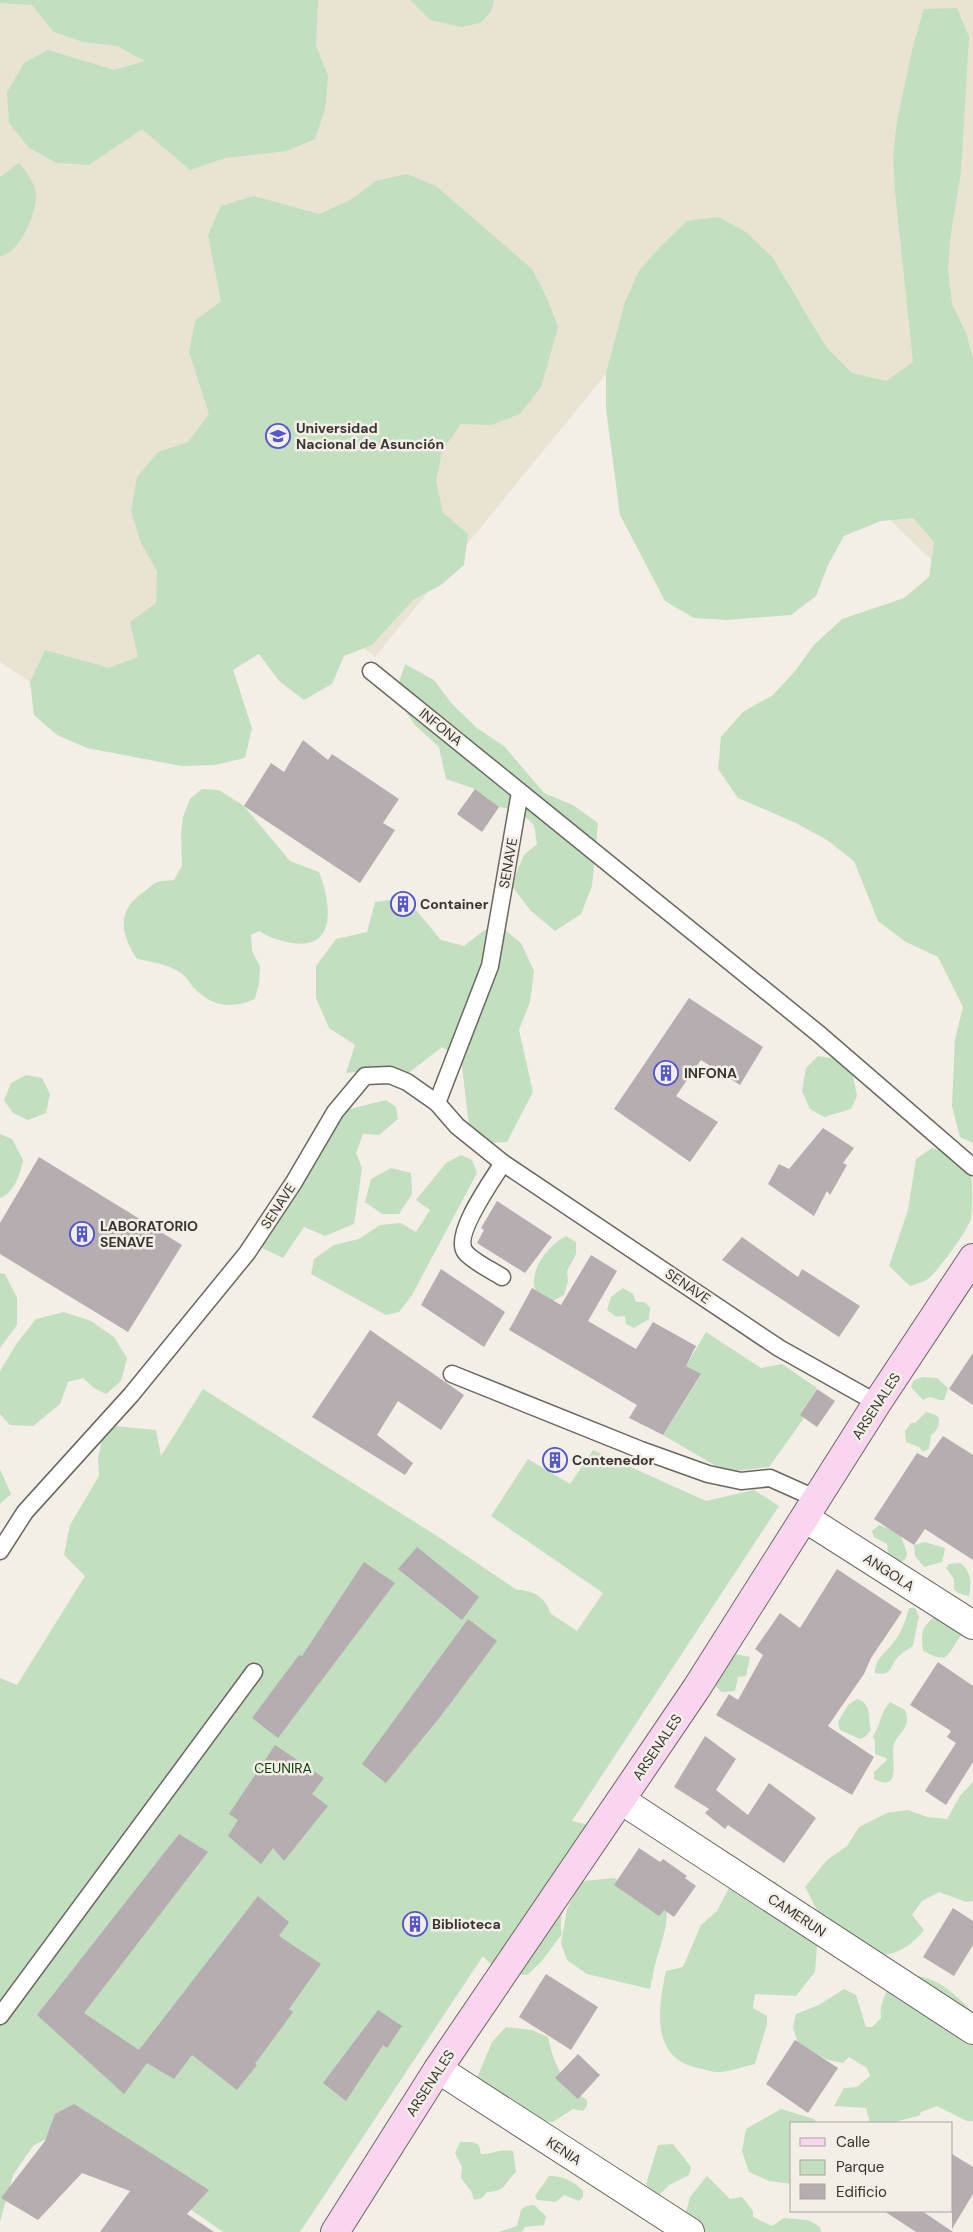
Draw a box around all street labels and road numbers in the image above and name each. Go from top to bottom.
street label: INFONA [416,704,466,750]
street label: SENAVE [495,836,521,890]
street label: SENAVE [257,1180,299,1232]
street label: SENAVE [662,1264,714,1308]
street label: ARSENALES [848,1369,904,1443]
street label: ANGOLA [860,1549,918,1595]
street label: ARSENALES [628,1710,686,1784]
street label: CAMERUN [764,1889,830,1941]
street label: ARSENALES [402,2046,458,2120]
street label: KENIA [543,2133,585,2169]

